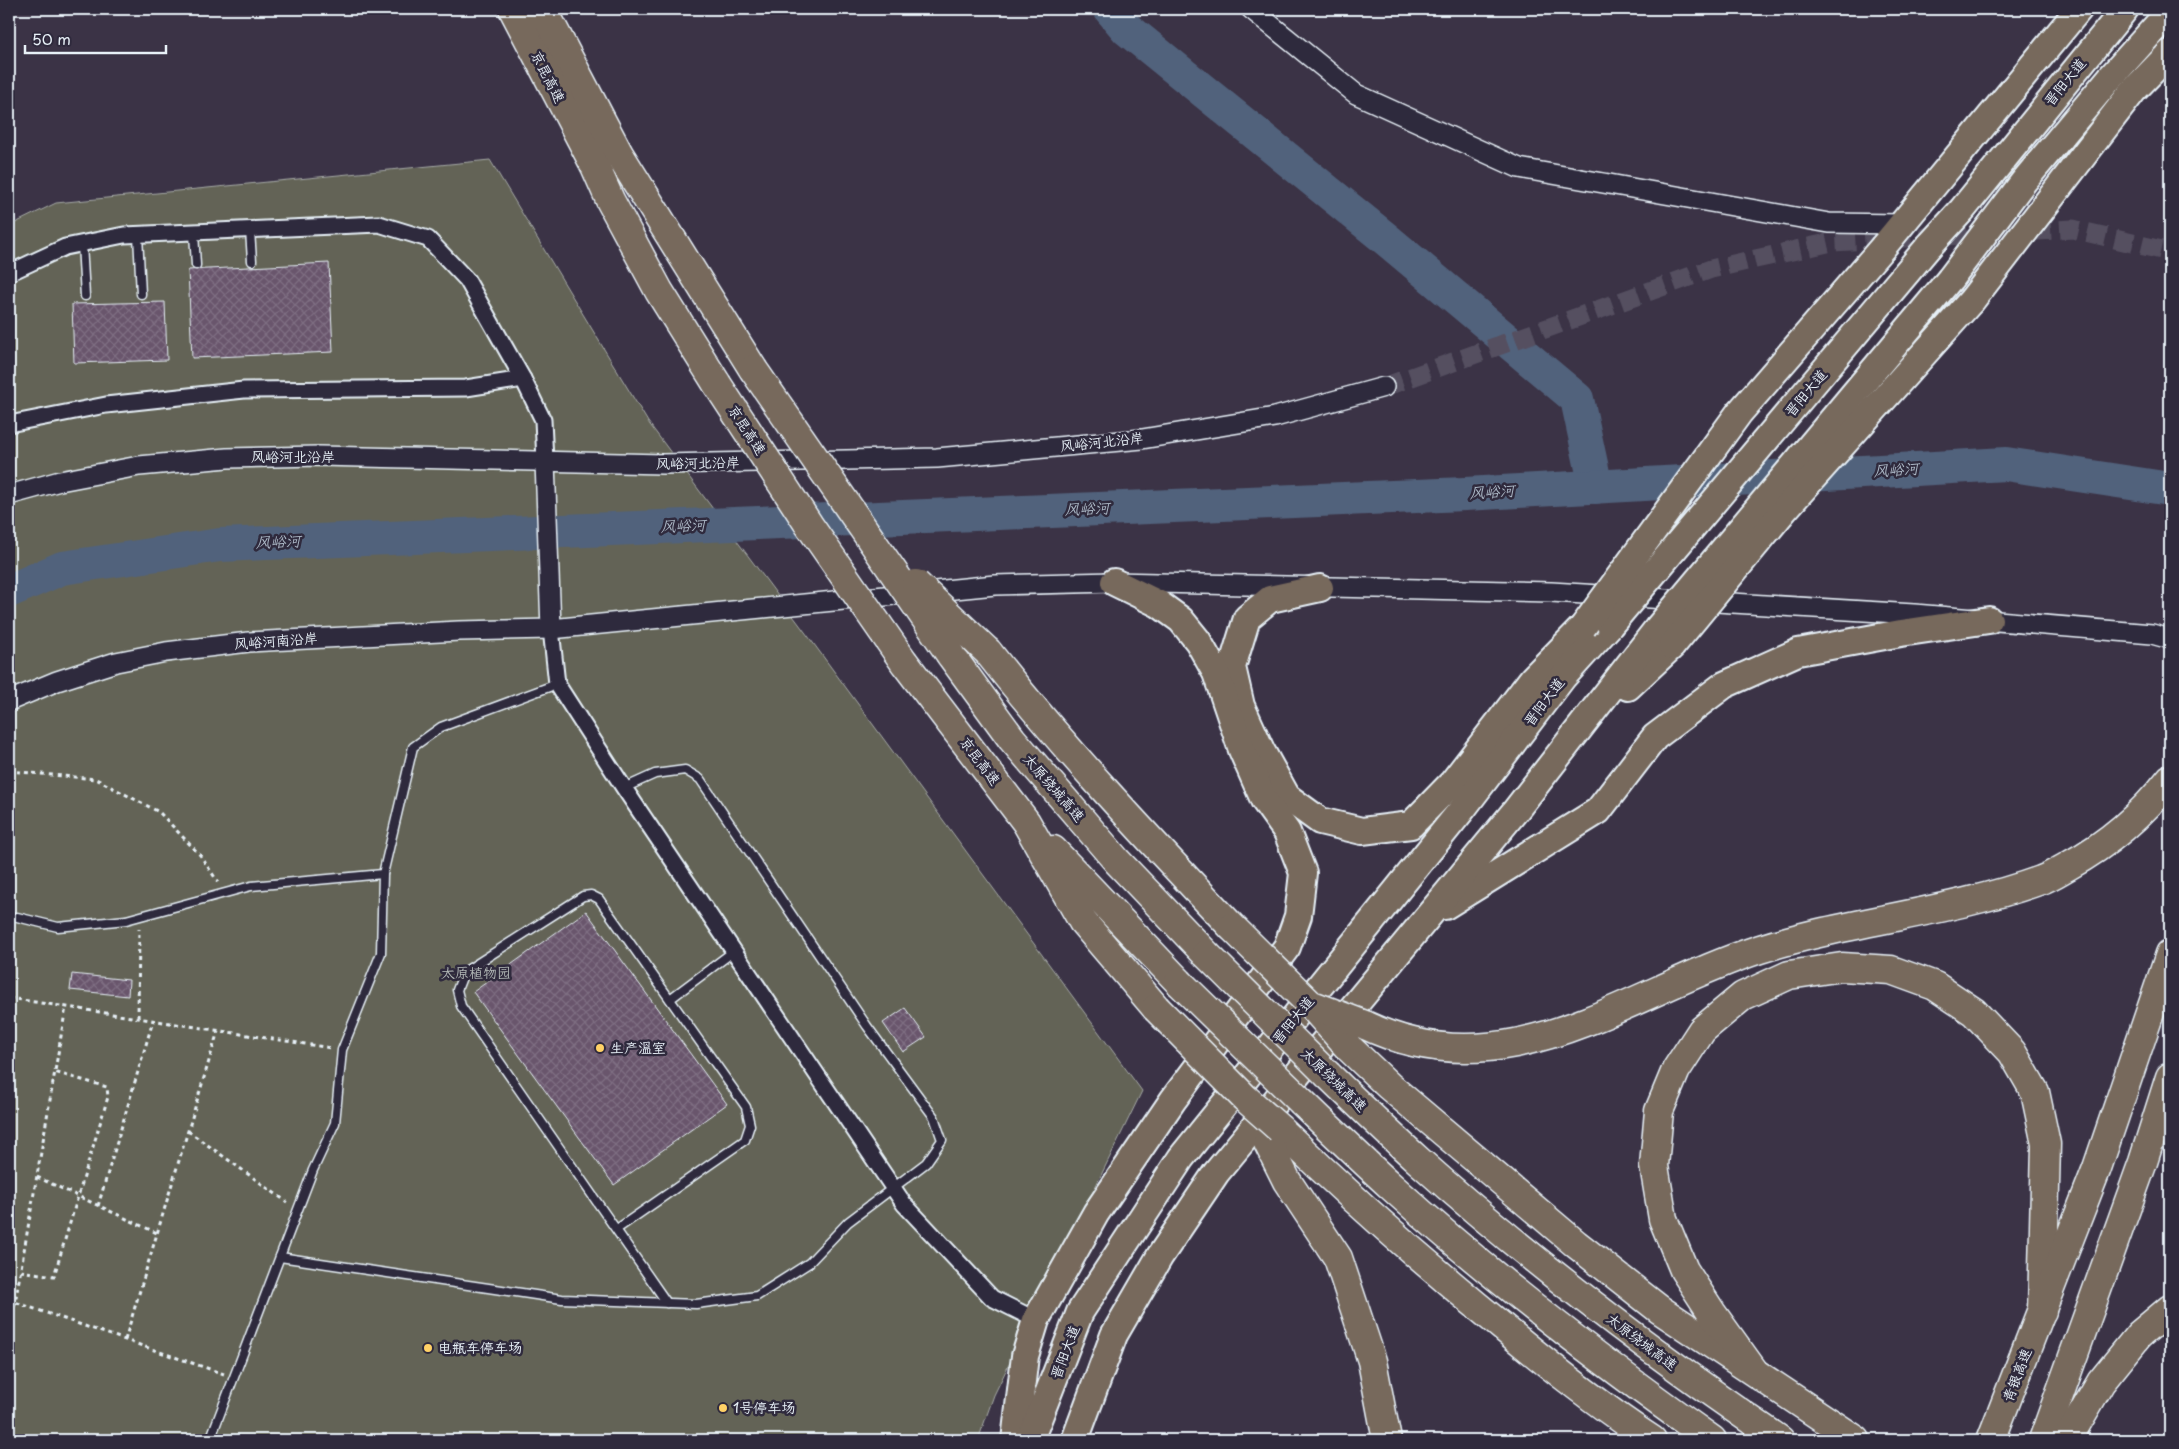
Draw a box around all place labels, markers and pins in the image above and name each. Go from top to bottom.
place label: 生产温室 [610,1037,666,1058]
marker: 生产温室 [594,1042,606,1054]
place label: 电瓶车停车场 [438,1337,522,1358]
marker: 电瓶车停车场 [422,1342,434,1354]
place label: 1号停车场 [733,1397,795,1418]
marker: 1号停车场 [717,1402,729,1414]

